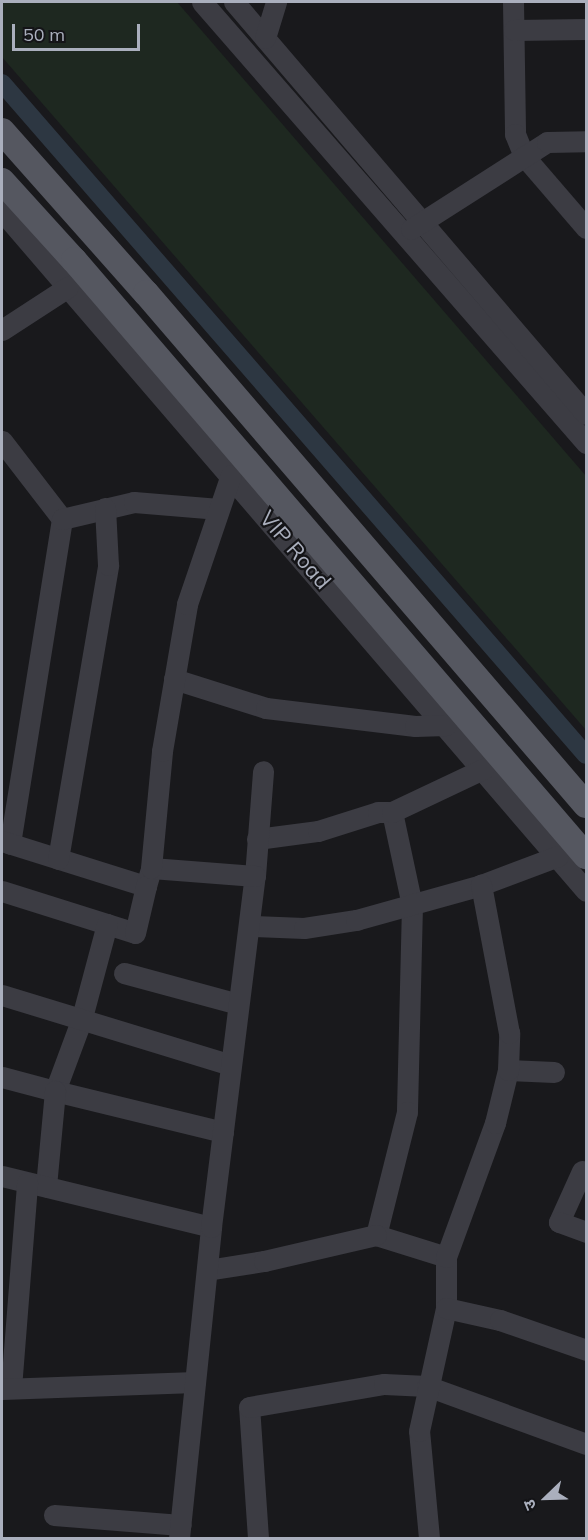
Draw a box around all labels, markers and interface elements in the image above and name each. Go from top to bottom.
scale bar [15,12,142,50]
text: 50 m [23,23,65,46]
street label: VIP Road [254,505,336,595]
north arrow [516,1468,576,1528]
text: उ [518,1497,540,1513]

